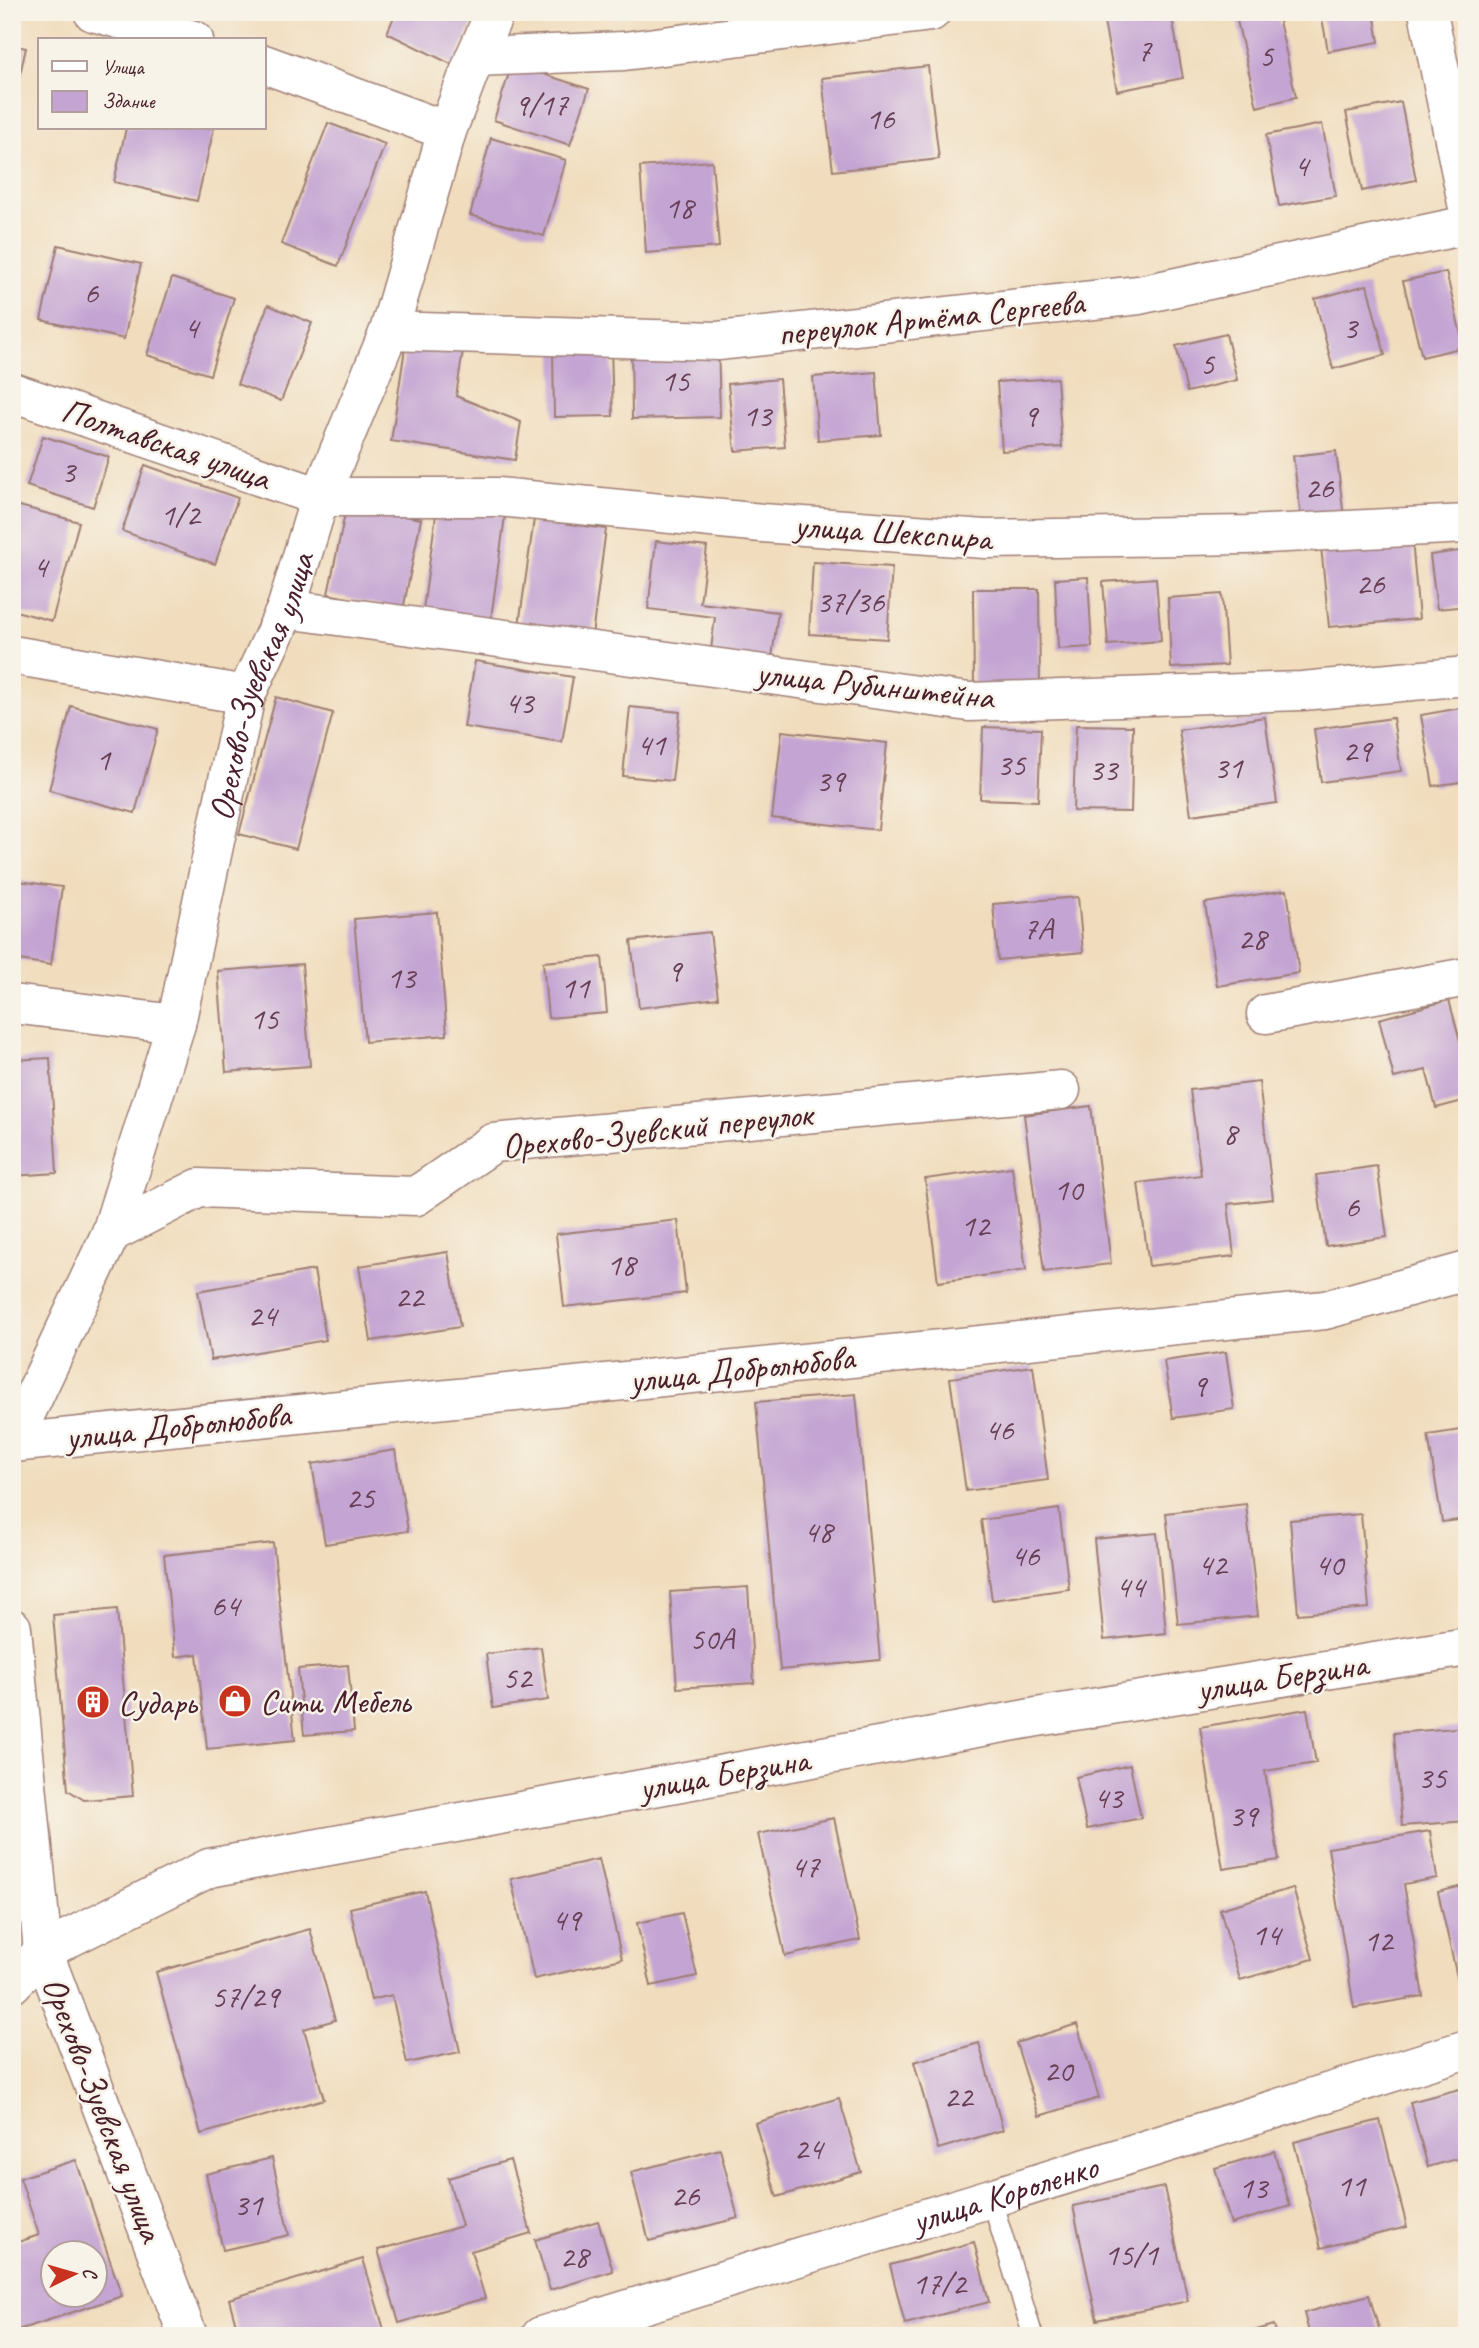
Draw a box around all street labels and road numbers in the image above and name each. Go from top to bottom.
street label: переулок Артёма Сергеева [776,279,1088,356]
street label: Полтавская улица [56,387,279,502]
street label: улица Шекспира [791,503,996,562]
street label: Орехово-Зуевская улица [197,544,325,824]
street label: улица Рубинштейна [752,650,999,720]
street label: Орехово-Зуевский переулок [500,1091,817,1169]
street label: улица Добролюбова [626,1335,858,1403]
street label: улица Добролюбова [62,1392,294,1460]
street label: улица Берзина [1192,1641,1373,1713]
street label: улица Берзина [634,1736,815,1811]
street label: Орехово-Зуевская улица [32,1970,175,2250]
street label: улица Короленко [905,2143,1104,2244]

